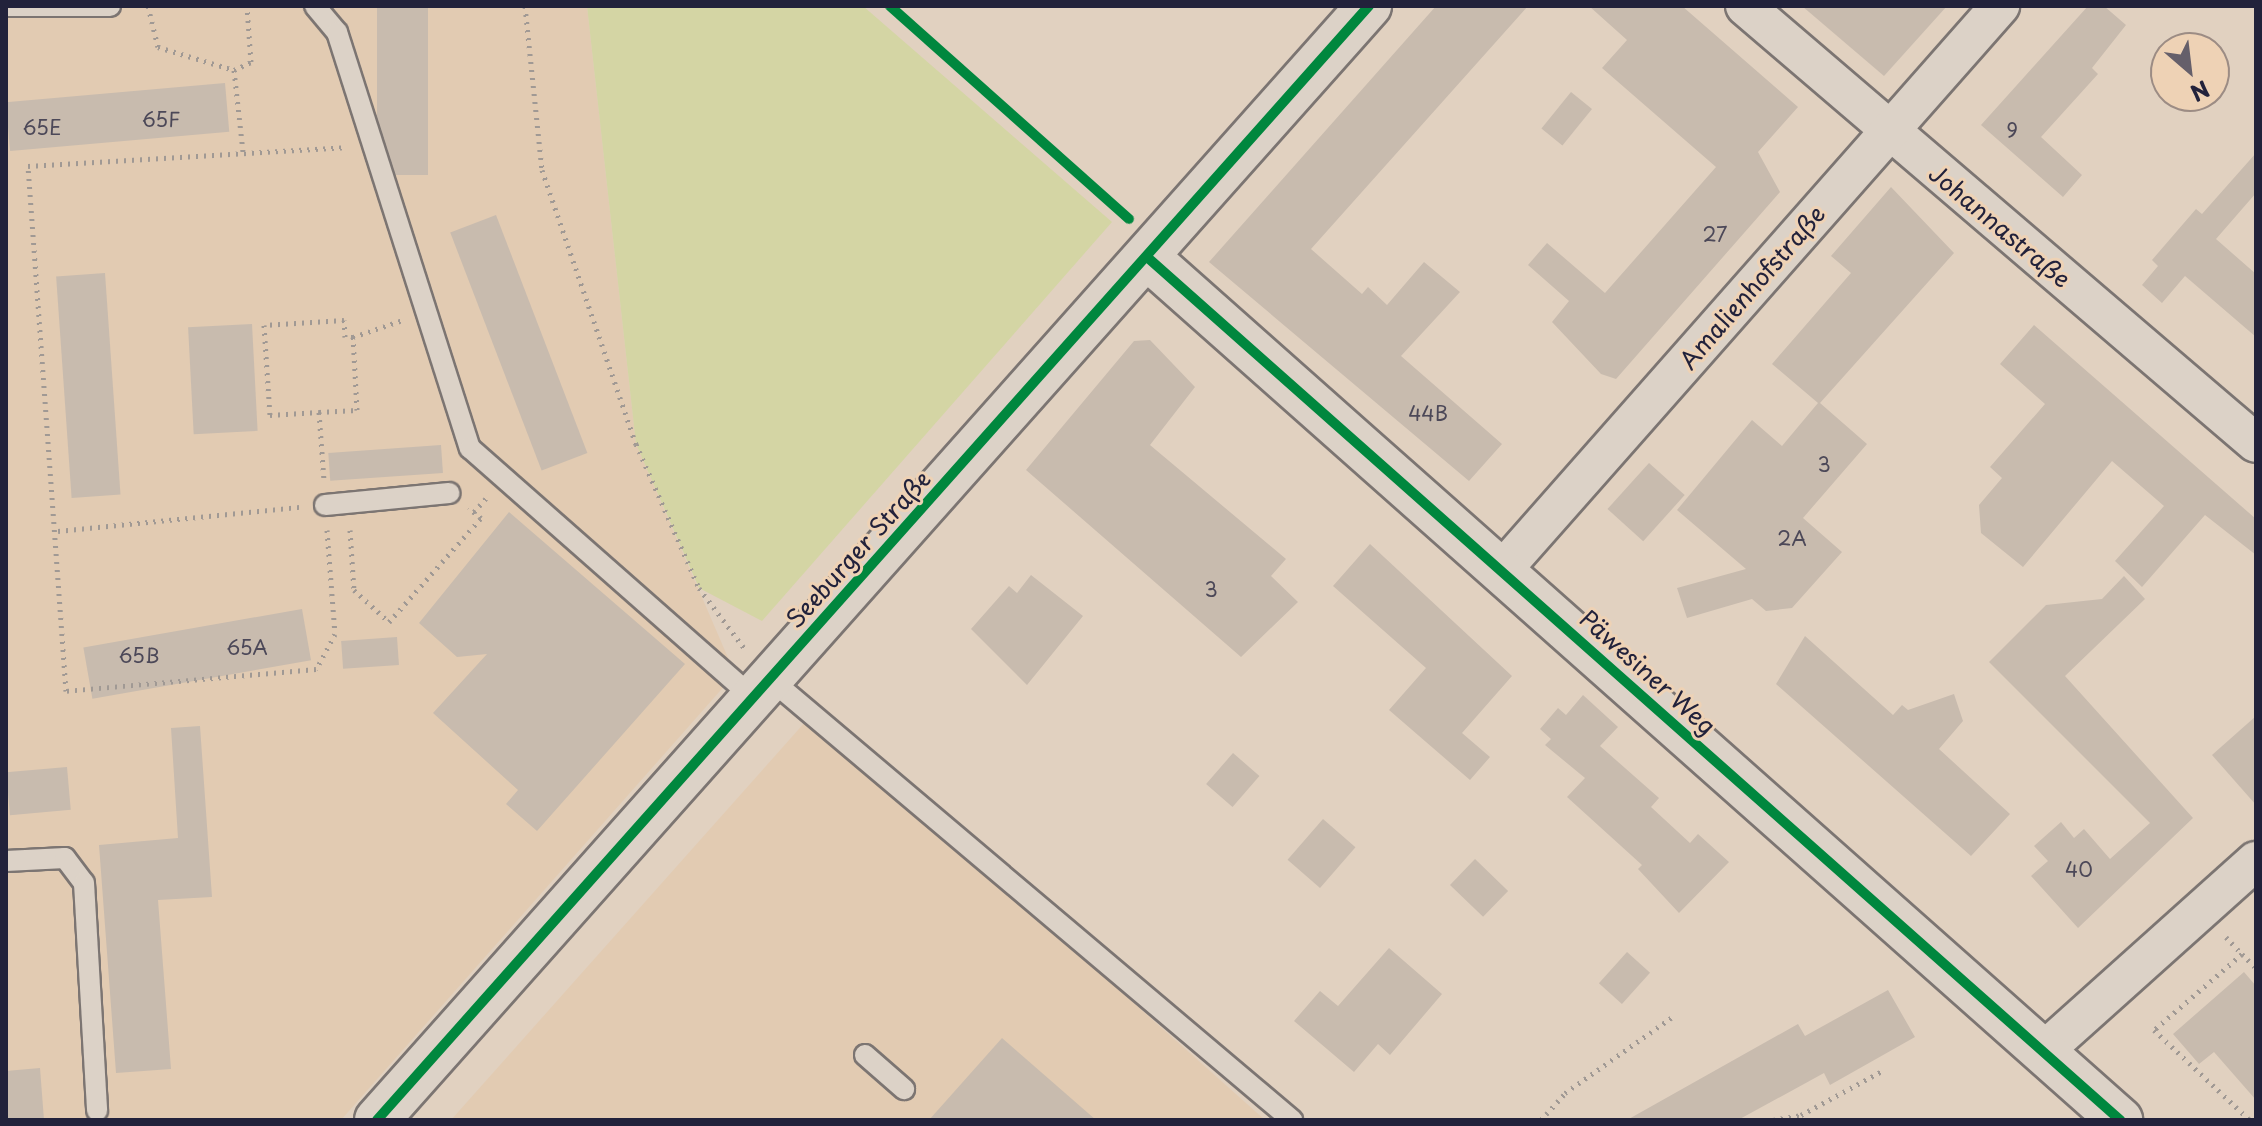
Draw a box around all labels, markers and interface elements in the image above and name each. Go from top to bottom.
north arrow [2150,32,2230,112]
text: N [2185,73,2216,111]
house number: 65F [142,107,180,131]
house number: 65E [23,115,61,139]
house number: 9 [2006,118,2018,142]
street label: Johannastraße [1923,158,2077,294]
street label: Amalienhofstraße [1673,199,1831,375]
house number: 27 [1703,222,1727,246]
house number: 44B [1408,401,1448,425]
house number: 3 [1817,452,1831,476]
street label: Seeburger Straße [779,464,937,634]
house number: 2A [1777,526,1807,550]
house number: 3 [1204,577,1218,601]
street label: Päwesiner Weg [1574,603,1722,741]
house number: 65A [226,635,268,659]
house number: 65B [118,643,160,667]
house number: 40 [2065,857,2093,881]

